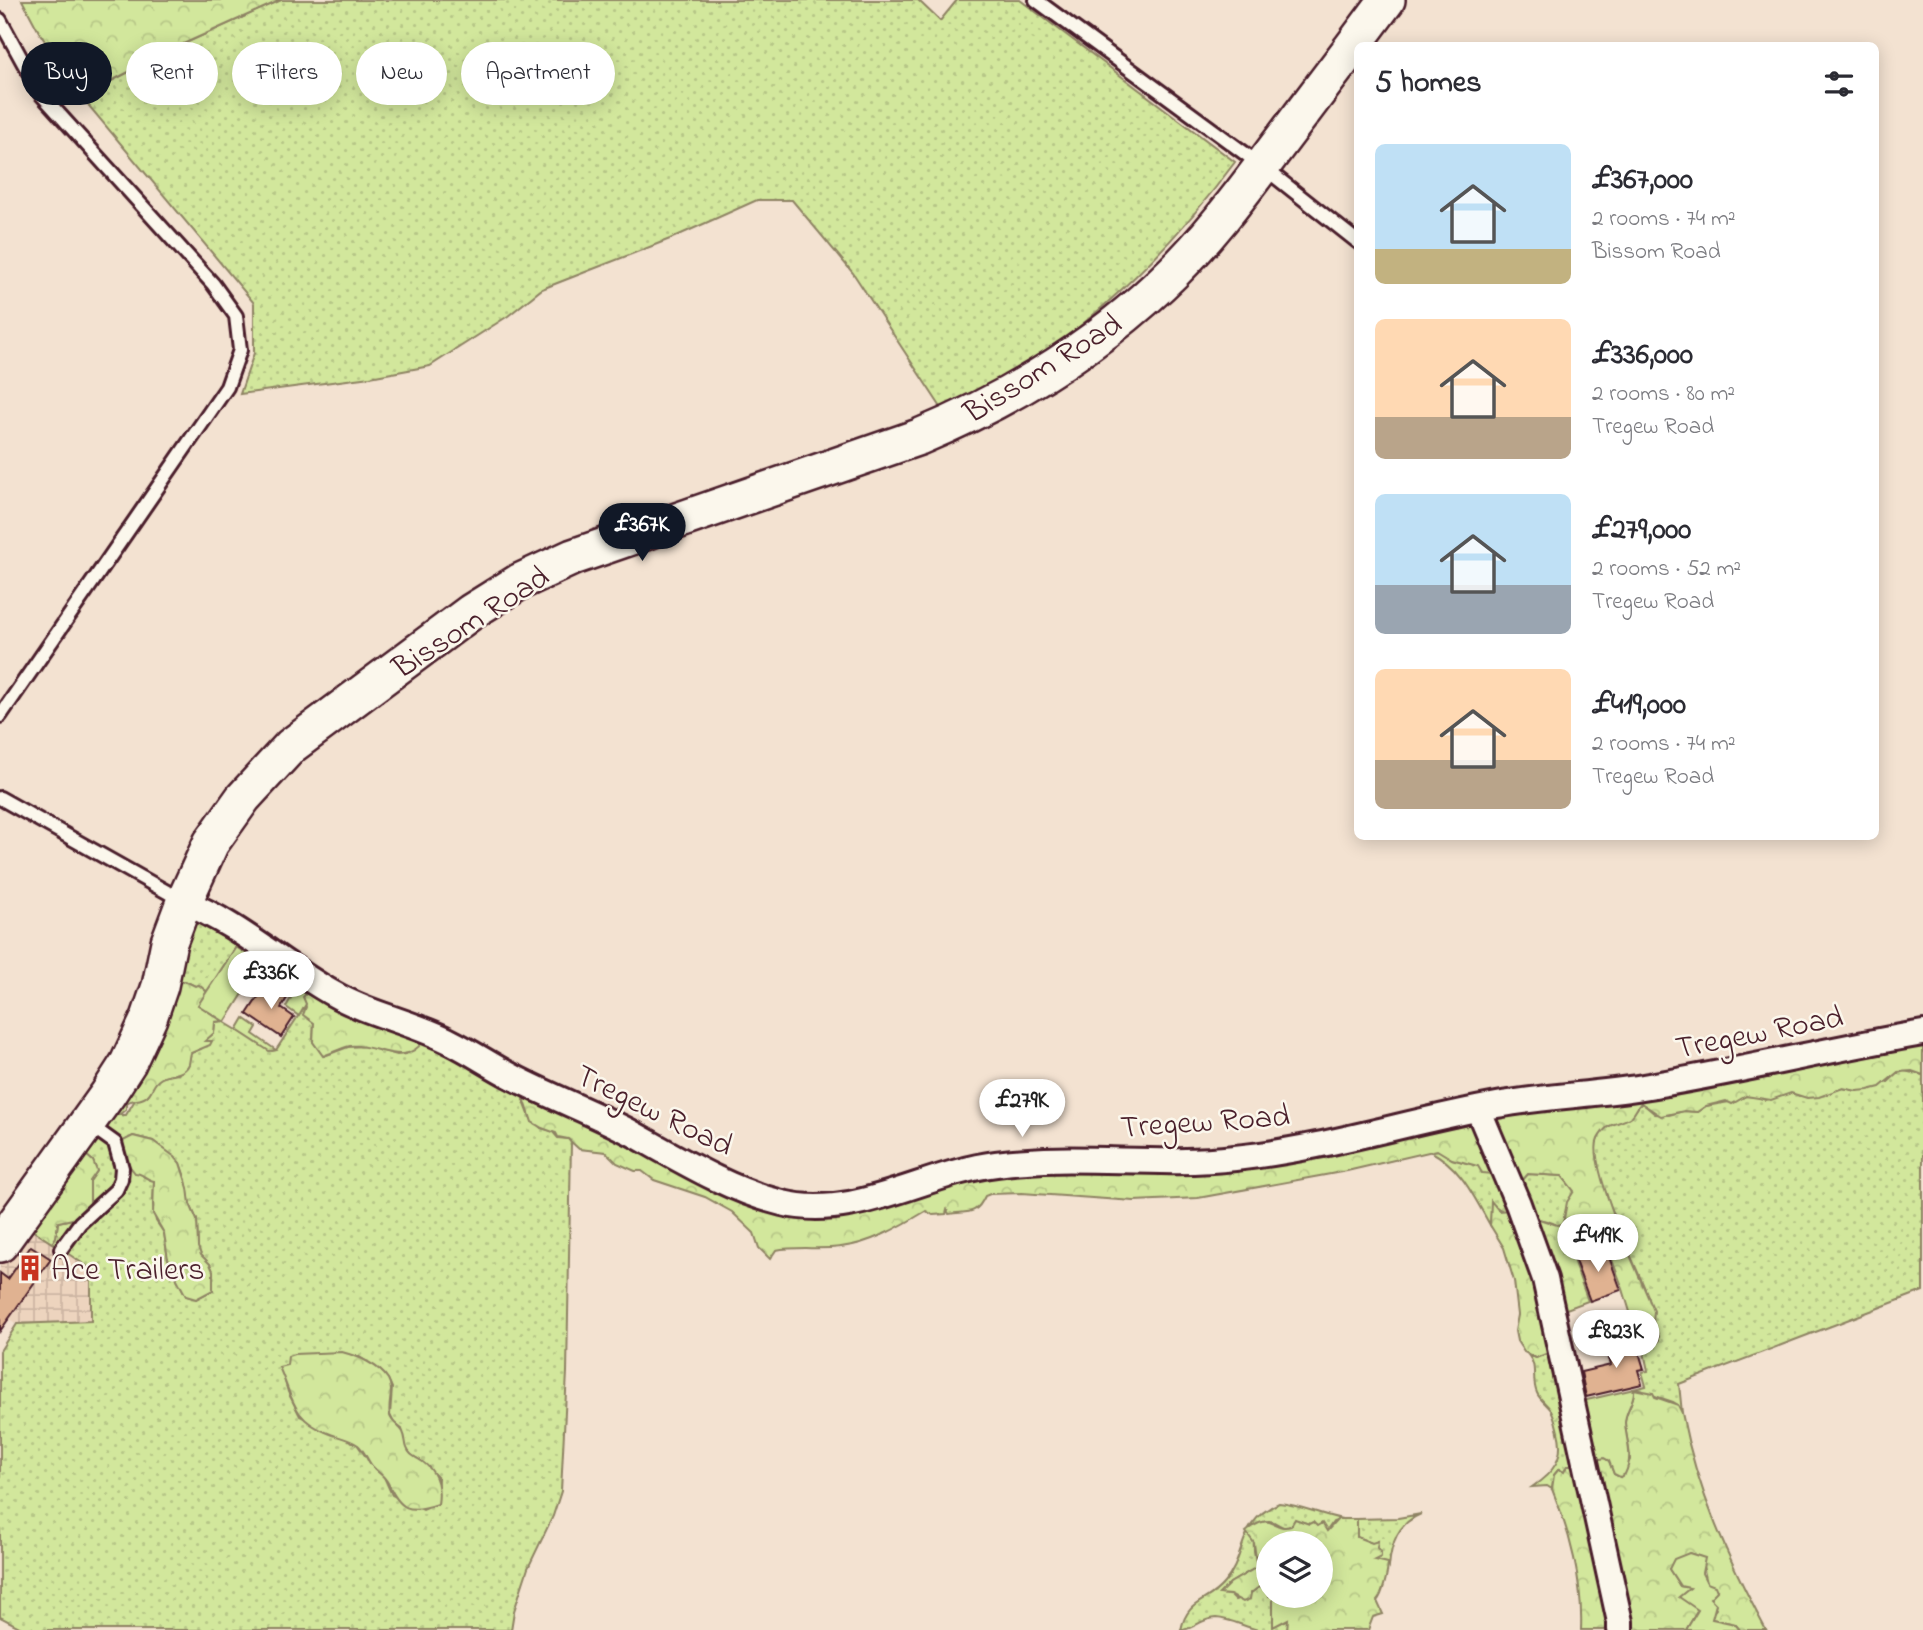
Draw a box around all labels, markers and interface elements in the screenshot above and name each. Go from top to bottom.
chip: Buy [21,42,112,105]
chip: Rent [126,42,218,105]
chip: Filters [232,42,342,105]
chip: New [356,42,447,105]
chip: Apartment [461,42,615,105]
text: 5 homes [1375,62,1482,106]
icon: filters [1820,65,1858,103]
text: £367,000 [1592,159,1693,203]
icon: home [1431,172,1515,256]
text: 2 rooms · 74 m² [1592,203,1736,236]
text: Bissom Road [1592,236,1721,269]
street label: Bissom Road [955,303,1132,438]
text: £336,000 [1592,334,1693,378]
icon: home [1431,347,1515,431]
text: 2 rooms · 80 m² [1592,378,1735,411]
text: Tregew Road [1592,411,1714,444]
pin: £367K [593,504,691,563]
text: £367K [615,509,669,542]
text: £279,000 [1592,509,1691,553]
icon: home [1431,522,1515,606]
text: 2 rooms · 52 m² [1592,553,1741,586]
street label: Bissom Road [383,555,560,693]
text: Tregew Road [1592,586,1714,619]
text: £419,000 [1592,684,1686,728]
icon: home [1431,697,1515,781]
text: 2 rooms · 74 m² [1592,728,1736,761]
text: Tregew Road [1592,761,1714,794]
pin: £336K [222,951,320,1011]
text: £336K [244,957,298,990]
street label: Tregew Road [1672,995,1848,1074]
street label: Tregew Road [567,1054,740,1171]
pin: £279K [973,1080,1071,1139]
text: £279K [995,1085,1049,1118]
street label: Tregew Road [1119,1094,1292,1153]
pin: £419K [1549,1214,1647,1274]
text: £419K [1573,1220,1623,1253]
place label: Ace Trailers [51,1248,204,1295]
building icon: Ace Trailers [15,1253,45,1283]
pin: £823K [1567,1310,1665,1370]
text: £823K [1588,1316,1644,1349]
map controls [1256,1531,1333,1608]
button: layers [1256,1531,1333,1608]

